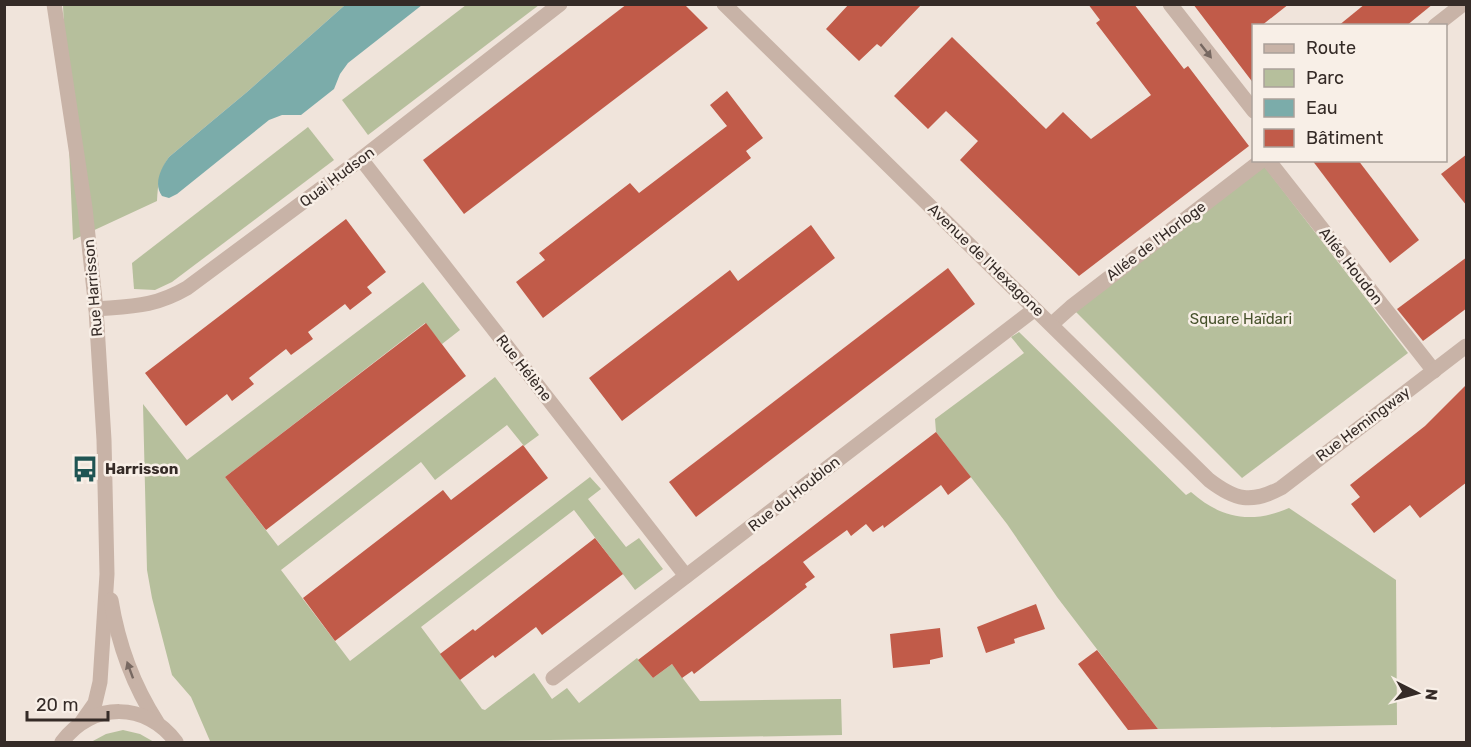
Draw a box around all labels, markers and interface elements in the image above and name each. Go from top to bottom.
legend [1252,24,1447,162]
text: Route [1306,37,1356,59]
one-way arrow [1200,43,1212,58]
text: Parc [1306,67,1344,89]
text: Eau [1306,97,1338,119]
text: Bâtiment [1306,127,1383,149]
street label: Quai Hudson [296,143,378,211]
street label: Allée de l'Horloge [1103,198,1209,284]
street label: Avenue de l'Hexagone [924,200,1048,320]
street label: Allée Houdon [1315,224,1387,308]
street label: Rue Harrisson [80,238,106,338]
park label: Square Haïdari [1190,310,1292,328]
street label: Rue Hélène [492,331,556,405]
street label: Rue Hemingway [1312,383,1414,465]
street label: Rue du Houblon [745,453,843,535]
bus stop icon: Harrisson [70,454,100,484]
place label: Harrisson [105,460,178,478]
one-way arrow [125,661,135,679]
north arrow [1387,663,1447,723]
scale bar [27,684,108,722]
text: N [1421,688,1441,701]
text: 20 m [36,694,78,716]

